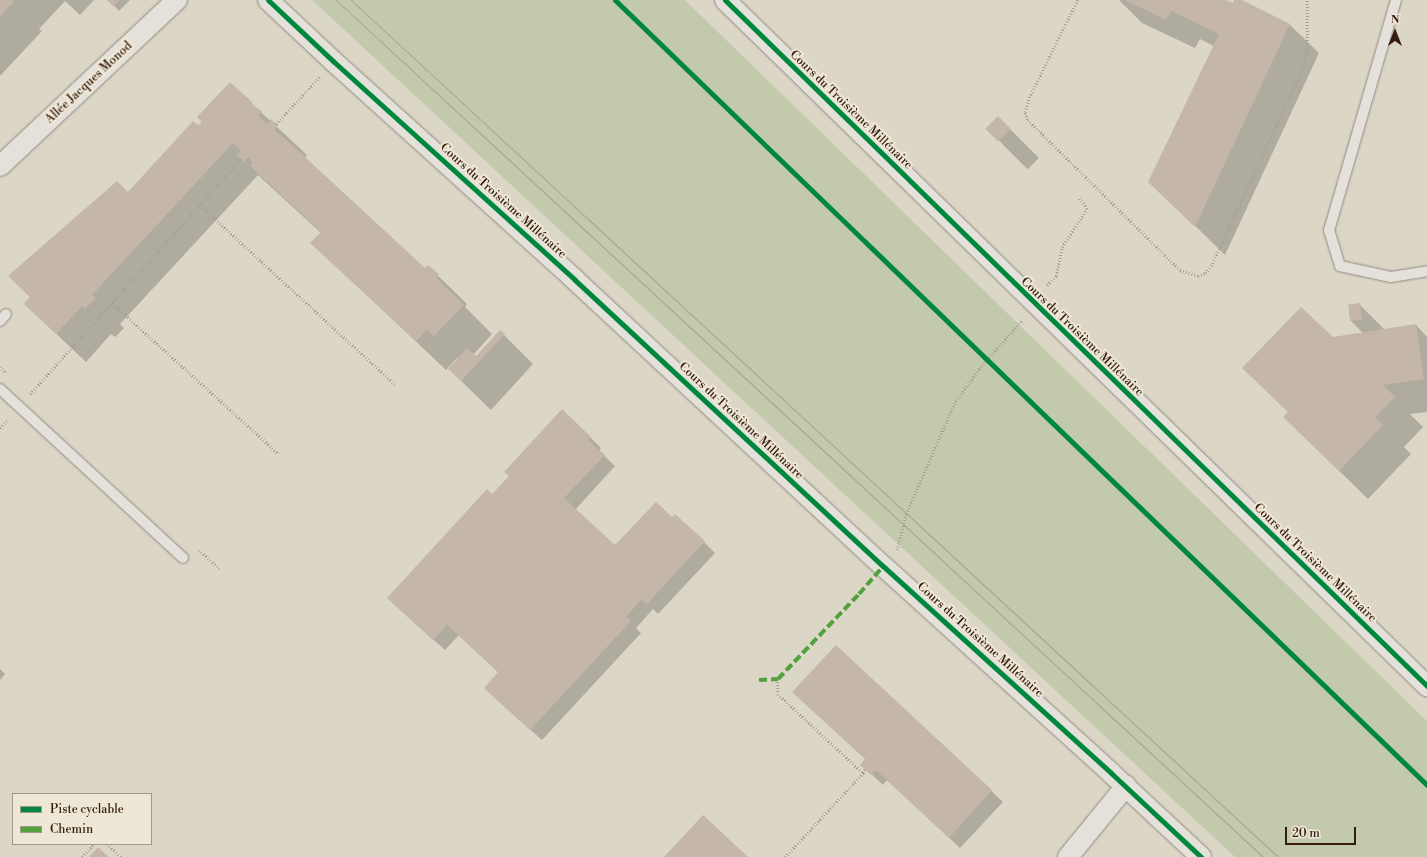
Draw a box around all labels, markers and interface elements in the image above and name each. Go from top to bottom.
north arrow [1375,12,1415,52]
text: N [1391,13,1399,27]
street label: Allée Jacques Monod [43,39,135,127]
street label: Cours du Troisième Millénaire [787,48,915,172]
street label: Cours du Troisième Millénaire [437,140,569,262]
street label: Cours du Troisième Millénaire [1018,275,1146,399]
street label: Cours du Troisième Millénaire [676,359,806,483]
street label: Cours du Troisième Millénaire [1251,501,1379,625]
street label: Cours du Troisième Millénaire [914,579,1046,701]
legend [12,793,152,845]
text: Piste cyclable [50,802,124,817]
scale bar [1287,819,1358,845]
text: Chemin [50,822,93,837]
text: 20 m [1292,826,1320,841]

